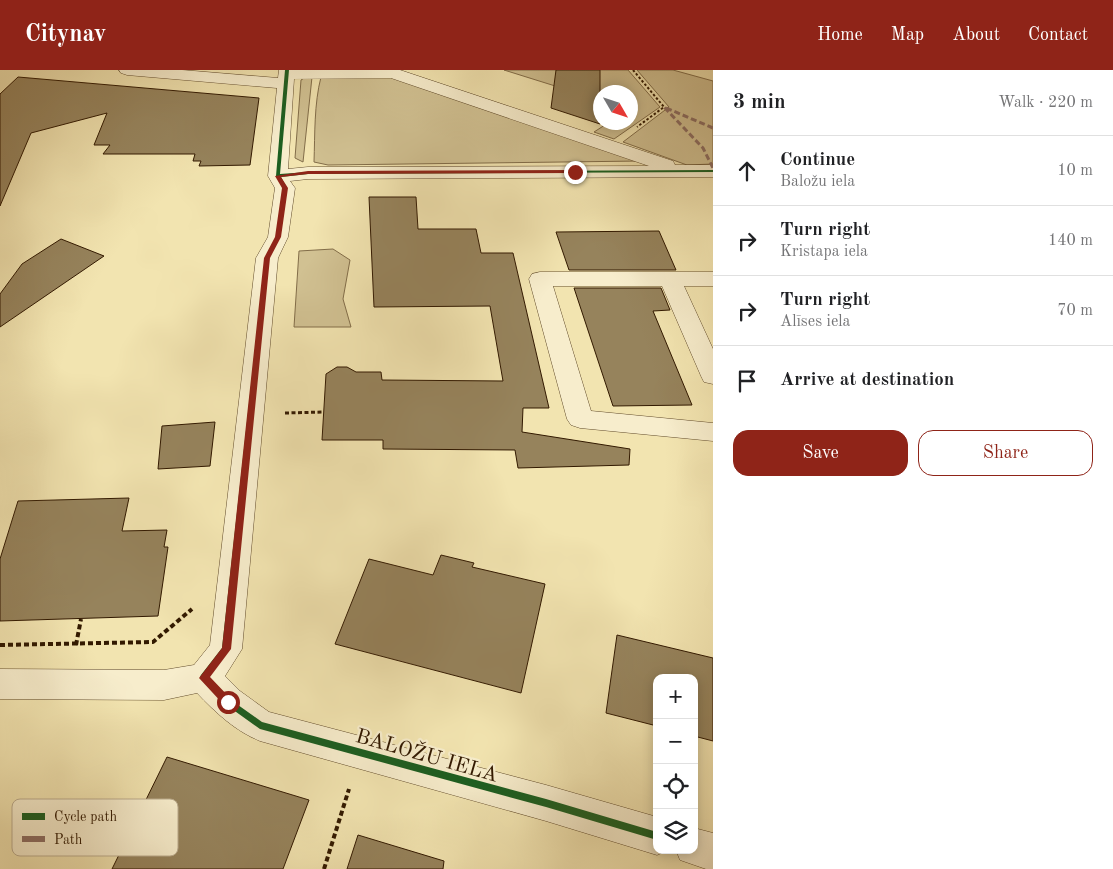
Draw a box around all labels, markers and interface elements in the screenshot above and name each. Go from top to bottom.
text: Citynav [25,23,106,47]
text: Home [817,26,863,44]
text: Map [891,26,924,44]
text: About [952,26,1000,44]
text: Contact [1028,26,1088,44]
north arrow [593,85,638,130]
text: 3 min [733,92,786,113]
text: Walk · 220 m [998,95,1093,111]
text: Continue [780,151,855,170]
icon: ahead [733,157,761,185]
route end [564,161,587,184]
text: 10 m [1057,163,1093,179]
text: Baložu iela [780,174,855,190]
text: Turn right [780,221,870,240]
icon: right [733,227,761,255]
text: 140 m [1048,233,1093,249]
text: Kristapa iela [780,244,868,260]
text: Turn right [780,291,870,310]
icon: right [733,297,761,325]
text: 70 m [1057,303,1093,319]
text: Alīses iela [780,314,851,330]
icon: arrive [733,367,761,395]
text: Arrive at destination [780,371,954,390]
button: Save [733,430,908,476]
button: Share [918,430,1093,476]
map controls [653,674,698,854]
button: + [653,674,698,719]
route start [217,691,240,714]
button: − [653,719,698,764]
street label: BALOŽU IELA [353,722,501,787]
button: locate [653,764,698,809]
legend [12,799,178,856]
button: layers [653,809,698,854]
text: Cycle path [54,810,117,824]
text: Path [54,833,83,847]

